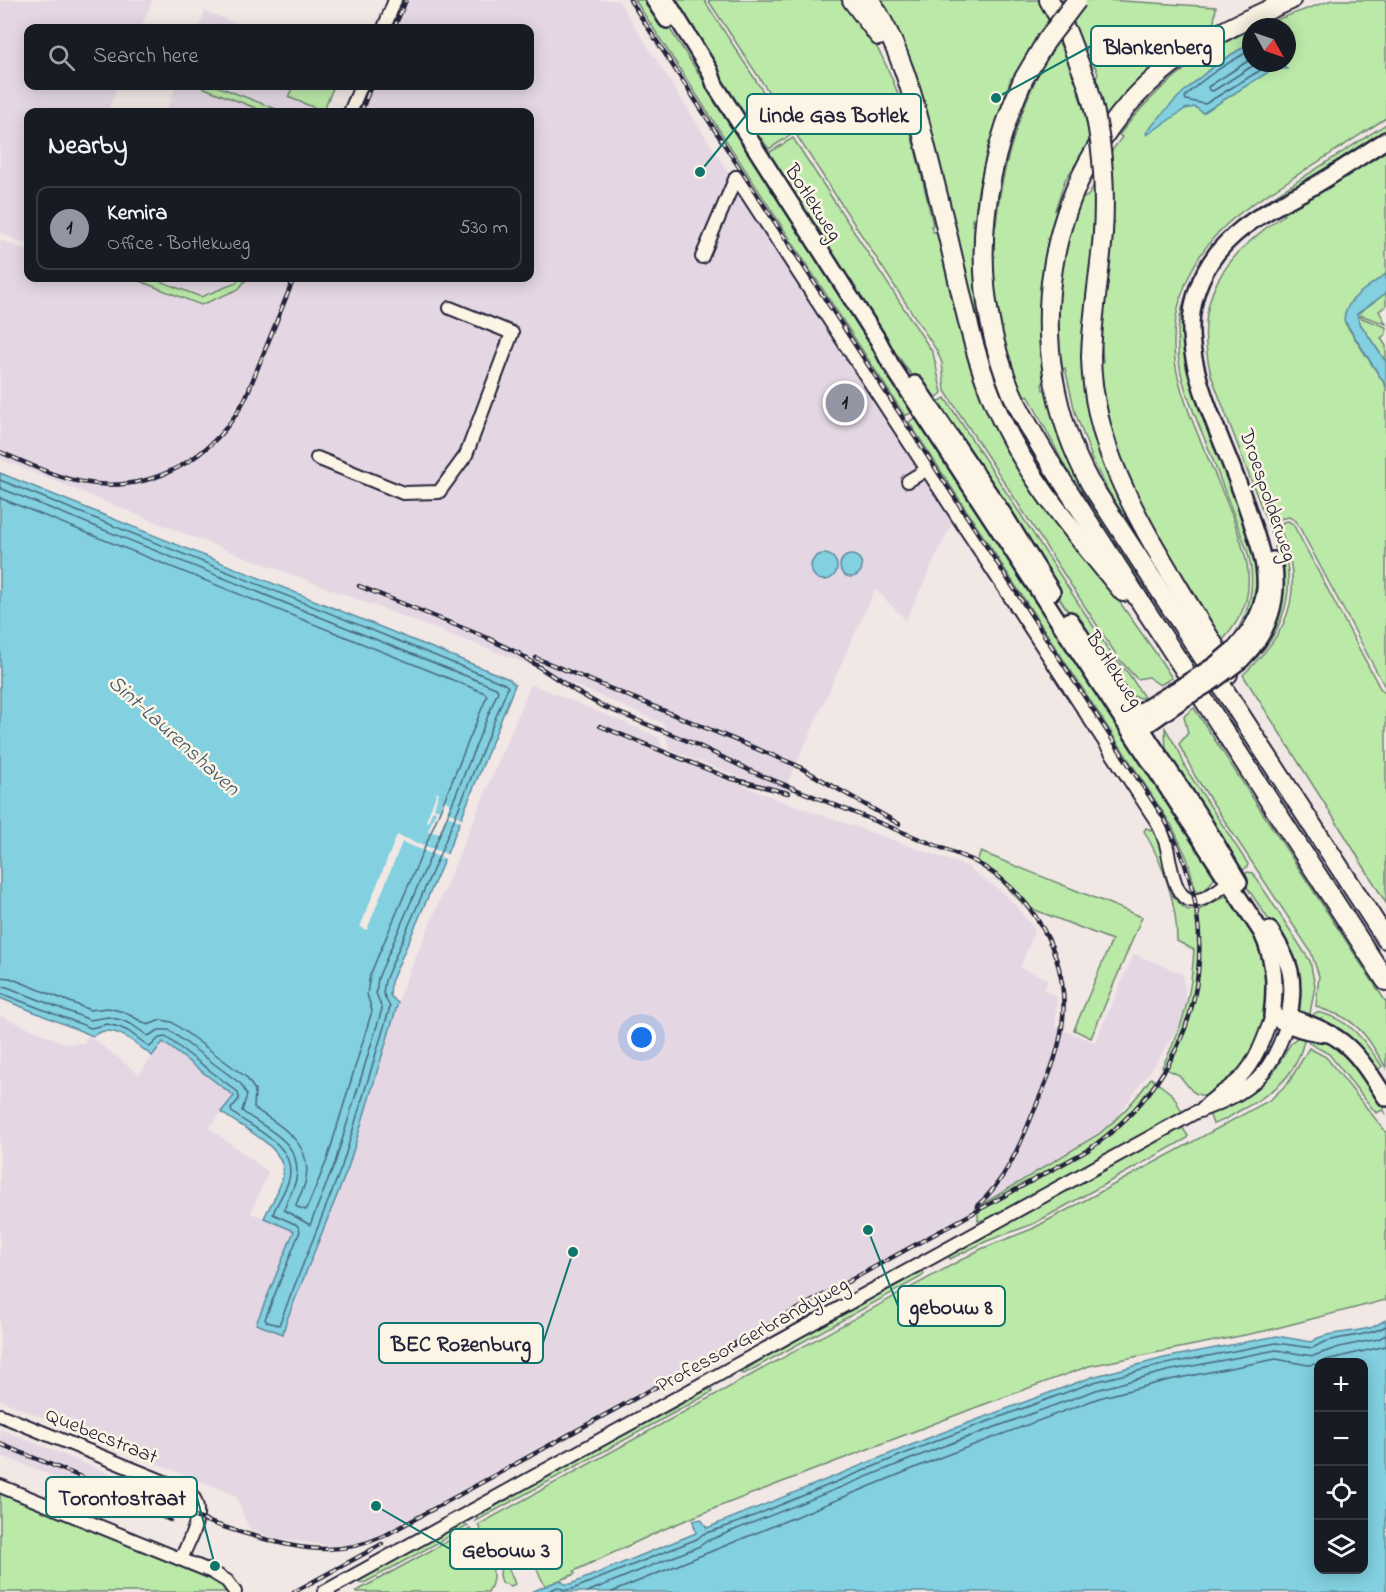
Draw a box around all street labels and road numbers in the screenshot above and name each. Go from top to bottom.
street label: Botlekweg [774,158,849,249]
street label: Droespolderweg [1228,424,1304,567]
street label: Botlekweg [1075,625,1150,716]
street label: Professor Gerbrandyweg [651,1270,856,1403]
street label: Quebecstraat [41,1401,162,1473]

